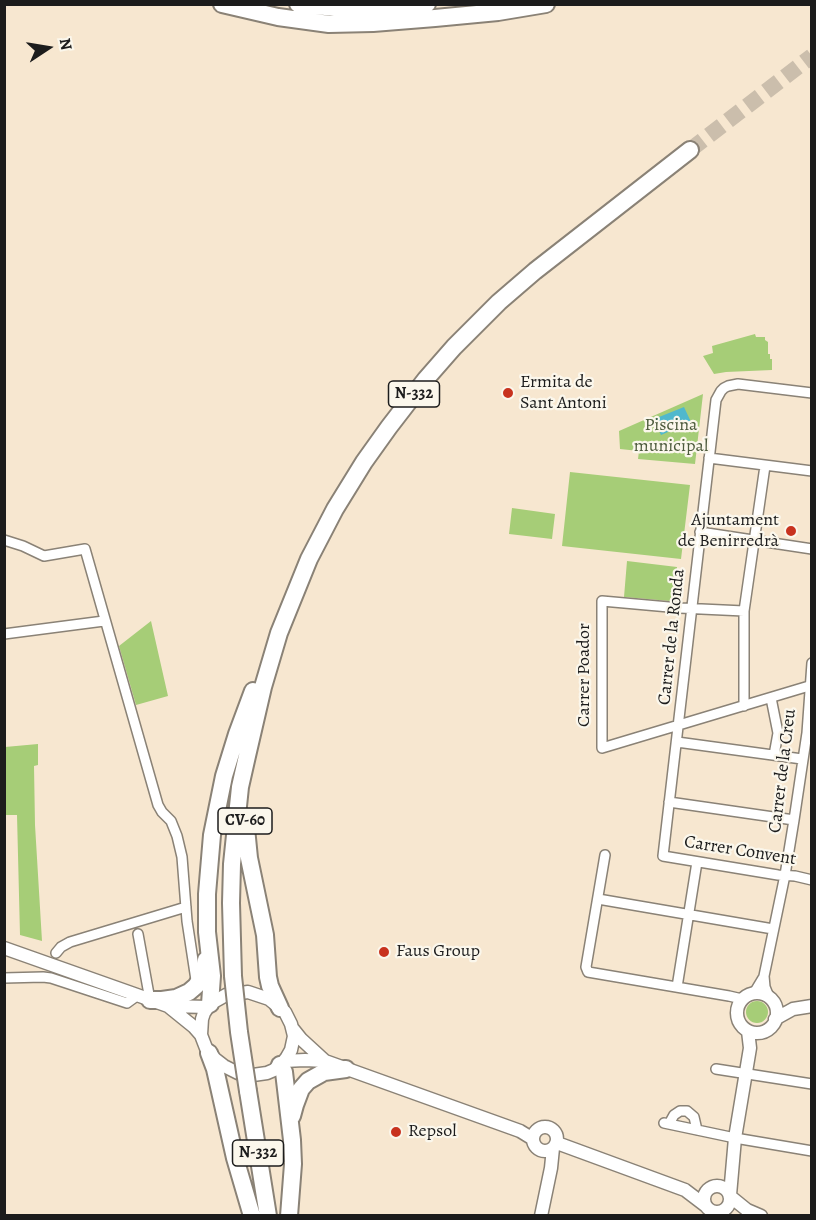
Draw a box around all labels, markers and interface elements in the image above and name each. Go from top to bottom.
north arrow [18,18,78,78]
text: N [54,36,78,52]
place label: Ermita de Sant Antoni [520,372,607,415]
road number: N-332 [388,381,440,407]
marker: Ermita de Sant Antoni [501,386,515,400]
park label: Piscina municipal [634,415,708,458]
place label: Ajuntament de Benirredrà [678,510,779,552]
marker: Ajuntament de Benirredrà [784,524,798,538]
street label: Carrer de la Ronda [654,568,690,706]
street label: Carrer Poador [574,623,596,727]
street label: Carrer de la Creu [765,708,801,834]
road number: CV-60 [218,808,272,834]
street label: Carrer Convent [683,832,797,870]
place label: Faus Group [396,941,480,963]
marker: Faus Group [377,945,391,959]
place label: Repsol [408,1121,457,1143]
marker: Repsol [389,1125,403,1139]
road number: N-332 [232,1140,284,1166]

